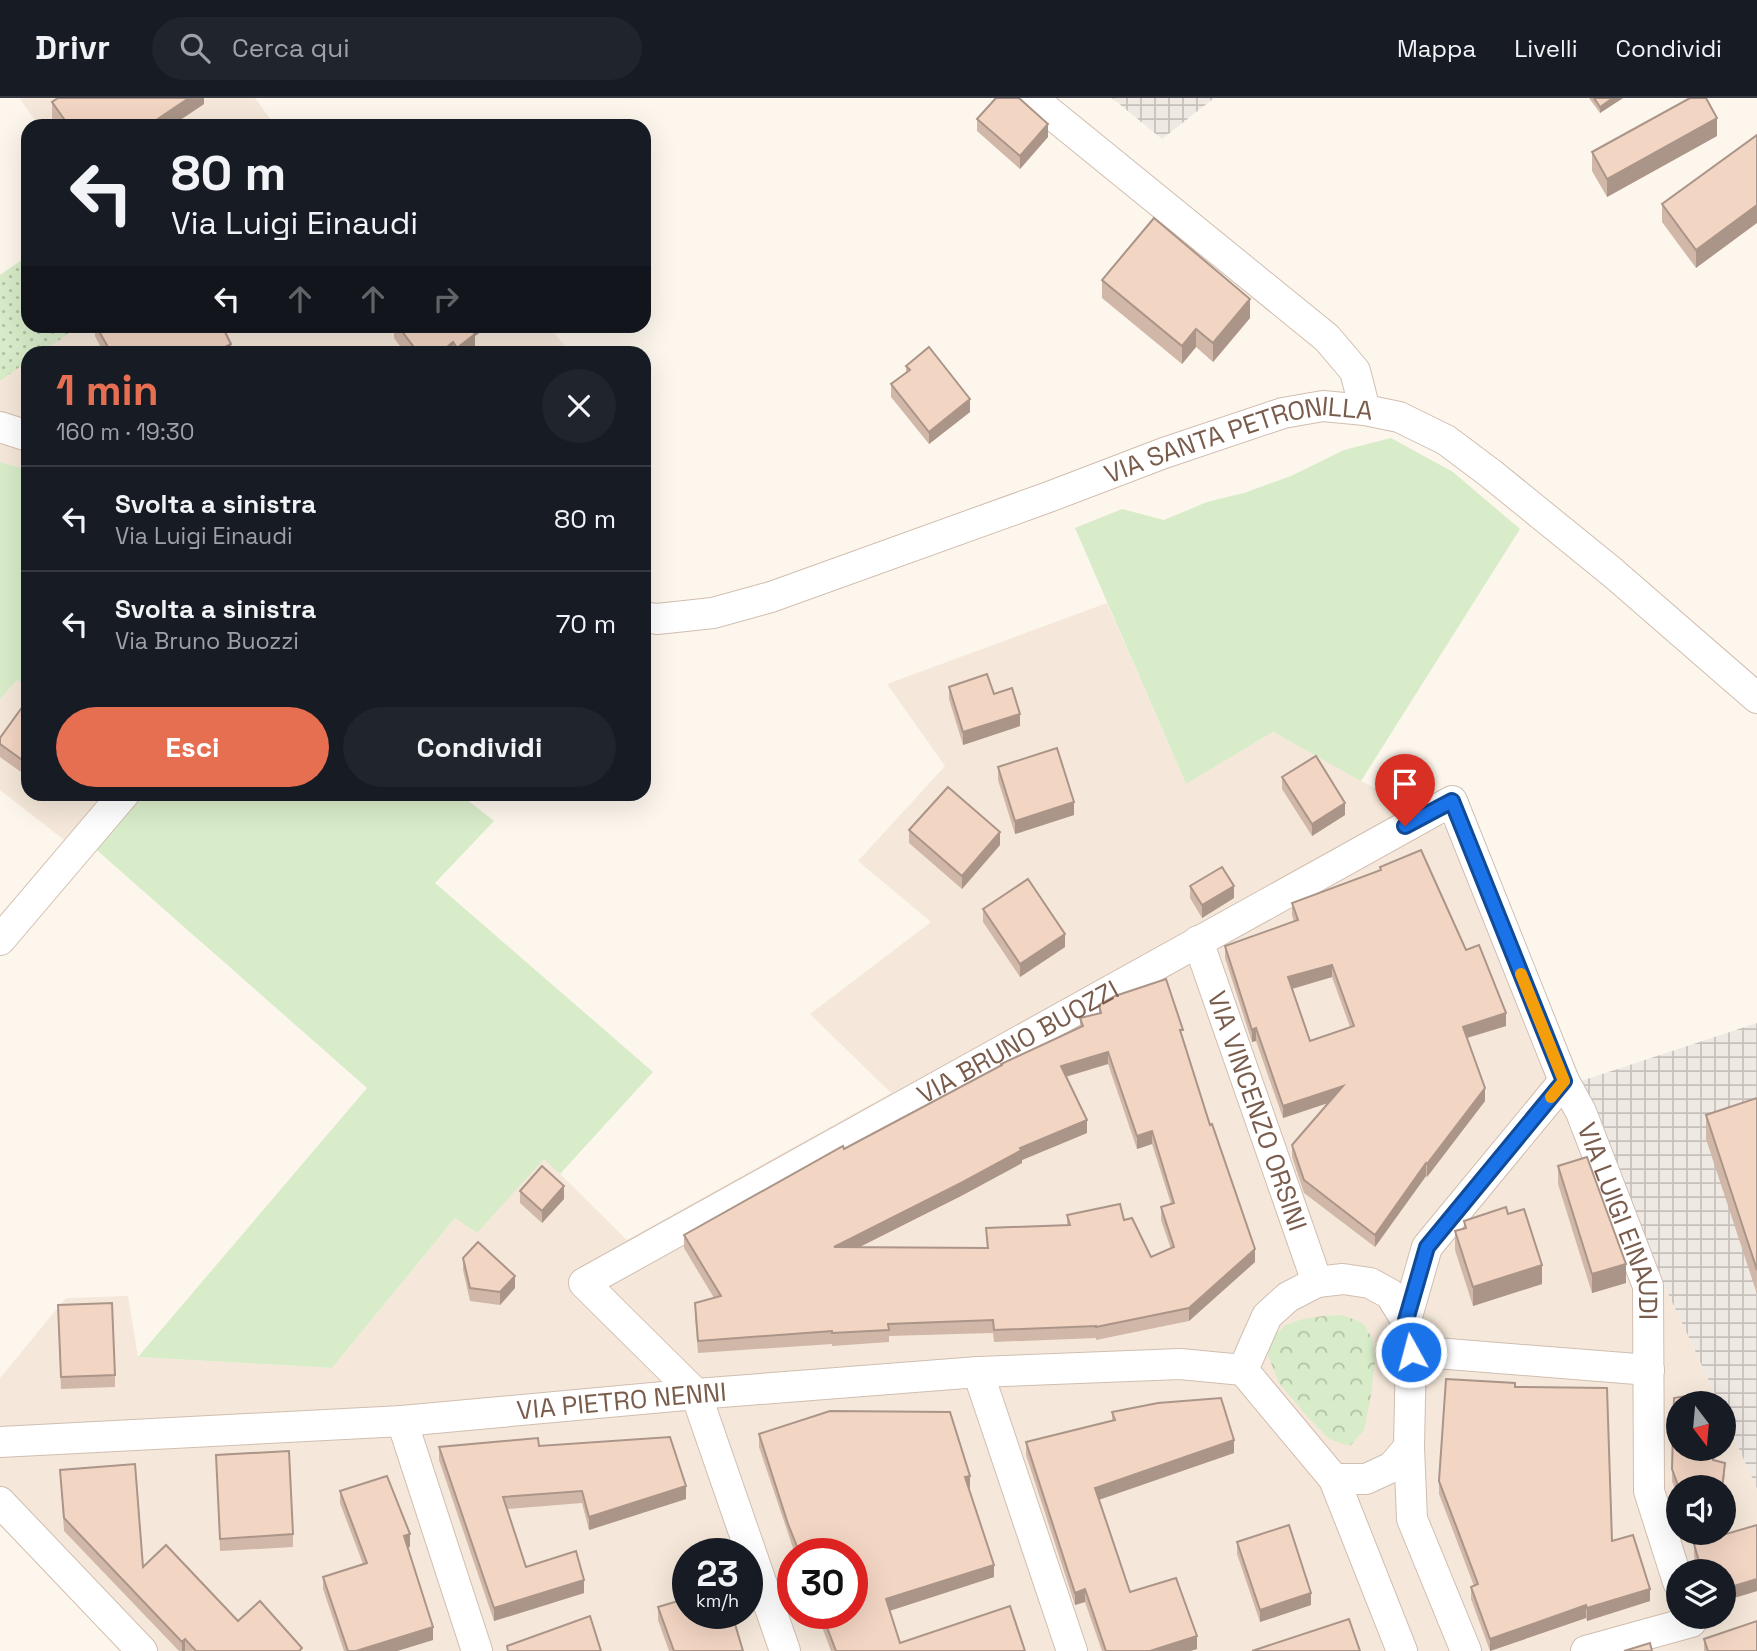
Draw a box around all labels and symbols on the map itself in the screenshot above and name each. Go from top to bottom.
street label: VIA SANTA PETRONILLA [1100,389,1374,491]
pin [1375,754,1435,826]
street label: VIA BRUNO BUOZZI [911,972,1125,1112]
street label: VIA VINCENZO ORSINI [1200,987,1315,1235]
street label: VIA LUIGI EINAUDI [1570,1118,1665,1320]
position arrow [1374,1315,1448,1389]
street label: VIA PIETRO NENNI [515,1375,728,1427]
north arrow [1666,1391,1736,1461]
speed limit sign: 30 [777,1538,868,1629]

